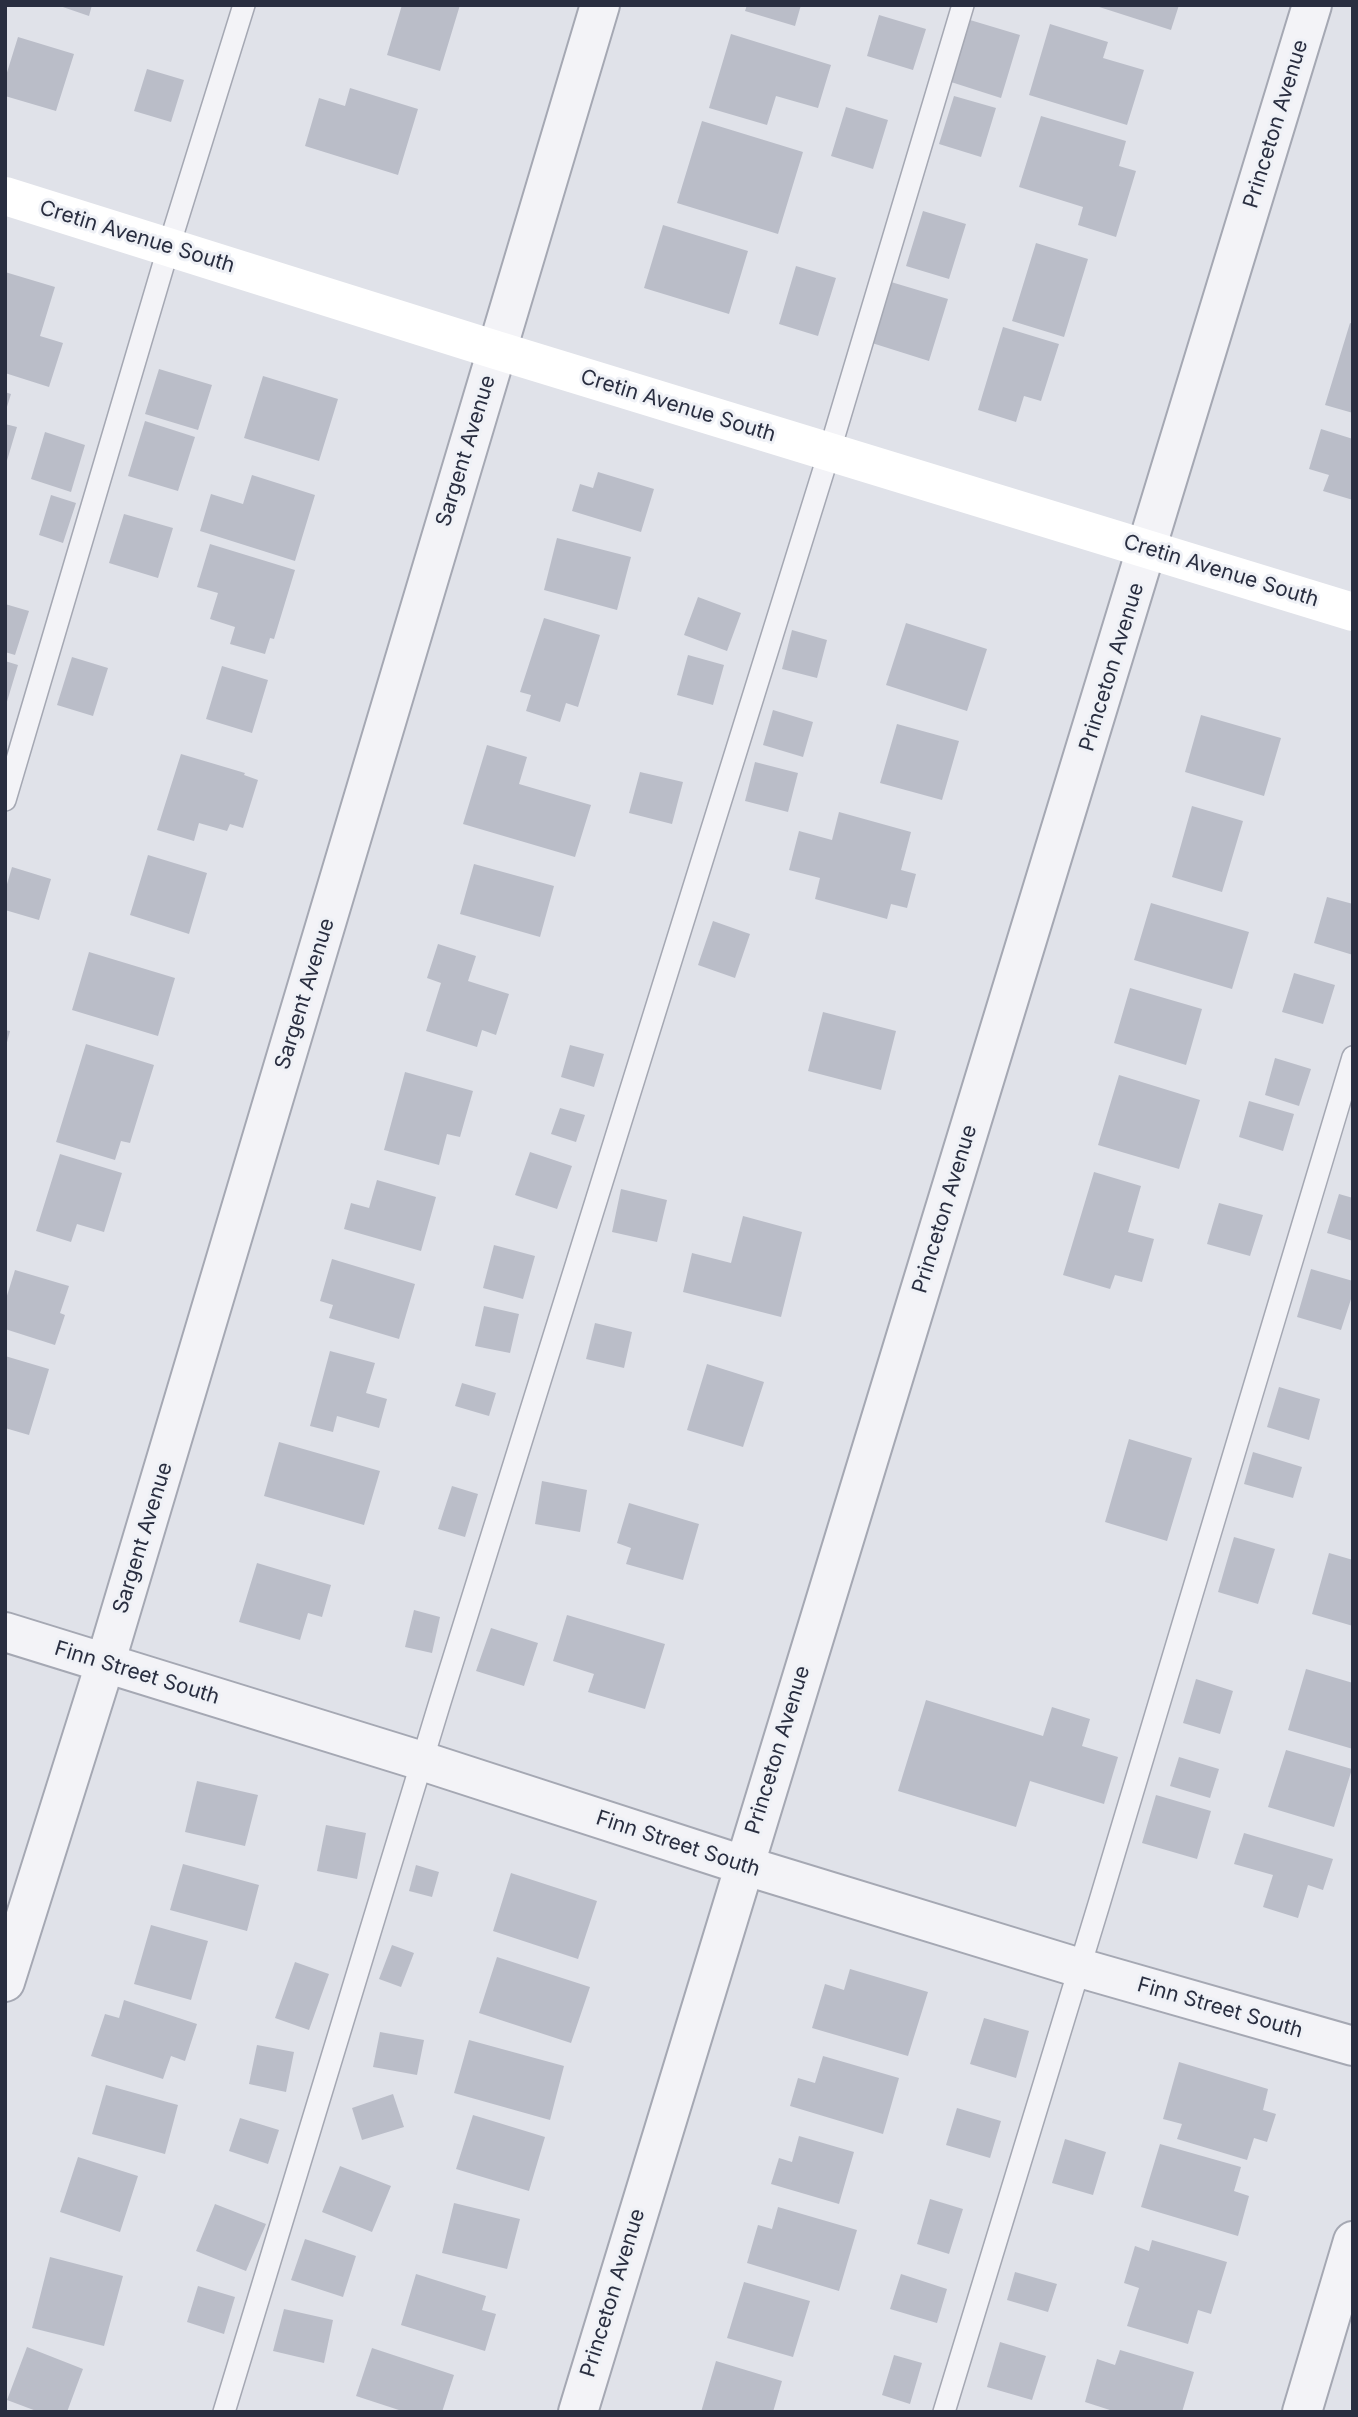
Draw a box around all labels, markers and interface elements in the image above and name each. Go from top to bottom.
street label: Princeton Avenue [1238,37,1314,211]
street label: Cretin Avenue South [36,195,238,279]
street label: Cretin Avenue South [577,364,779,448]
street label: Sargent Avenue [431,372,501,530]
street label: Cretin Avenue South [1120,529,1322,613]
street label: Princeton Avenue [1074,580,1150,754]
street label: Sargent Avenue [270,915,340,1073]
street label: Princeton Avenue [907,1122,983,1296]
street label: Sargent Avenue [108,1459,178,1617]
street label: Finn Street South [51,1636,223,1710]
street label: Princeton Avenue [740,1663,816,1837]
street label: Finn Street South [593,1806,763,1882]
street label: Finn Street South [1134,1972,1306,2044]
street label: Princeton Avenue [575,2206,651,2380]

